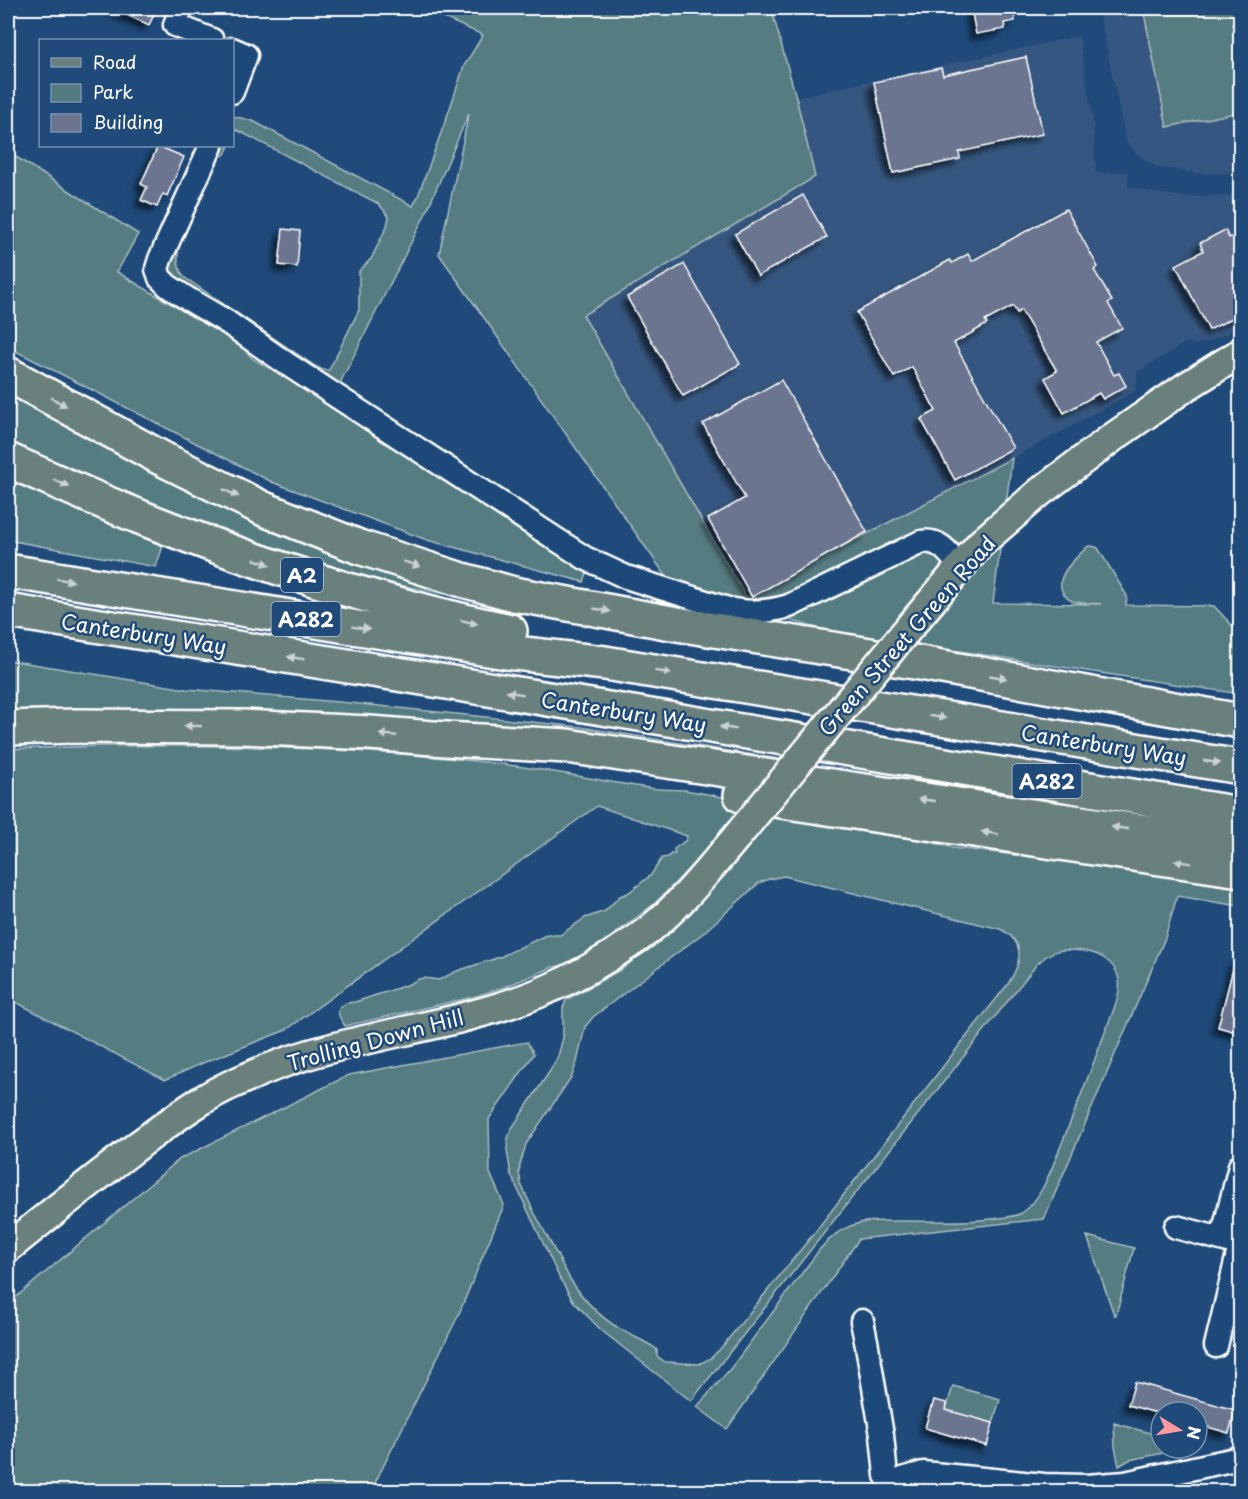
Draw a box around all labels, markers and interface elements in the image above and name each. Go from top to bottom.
legend [39,39,234,147]
text: Road [93,48,137,75]
text: Park [93,78,133,105]
text: Building [93,108,163,135]
one-way arrow [50,397,67,407]
one-way arrow [52,479,70,489]
one-way arrow [222,489,239,498]
street label: Green Street Green Road [810,528,1002,742]
one-way arrow [253,557,271,567]
road number: A2 [281,558,323,592]
one-way arrow [403,560,421,570]
one-way arrow [56,576,75,585]
road number: A282 [272,602,340,636]
street label: Canterbury Way [59,604,229,662]
one-way arrow [592,606,611,615]
one-way arrow [460,618,479,628]
one-way arrow [352,624,371,633]
one-way arrow [286,653,305,662]
one-way arrow [654,668,673,677]
one-way arrow [988,672,1007,681]
street label: Canterbury Way [539,682,709,740]
one-way arrow [506,688,525,697]
one-way arrow [927,713,946,722]
street label: Canterbury Way [1019,715,1189,773]
one-way arrow [184,721,203,731]
one-way arrow [719,724,738,733]
one-way arrow [379,730,398,739]
one-way arrow [1203,758,1222,767]
road number: A282 [1012,764,1082,798]
one-way arrow [918,796,937,805]
one-way arrow [1111,824,1130,833]
one-way arrow [980,828,999,837]
one-way arrow [1173,858,1192,867]
street label: Trolling Down Hill [283,1000,467,1078]
north arrow [1149,1400,1209,1460]
text: N [1182,1425,1208,1442]

